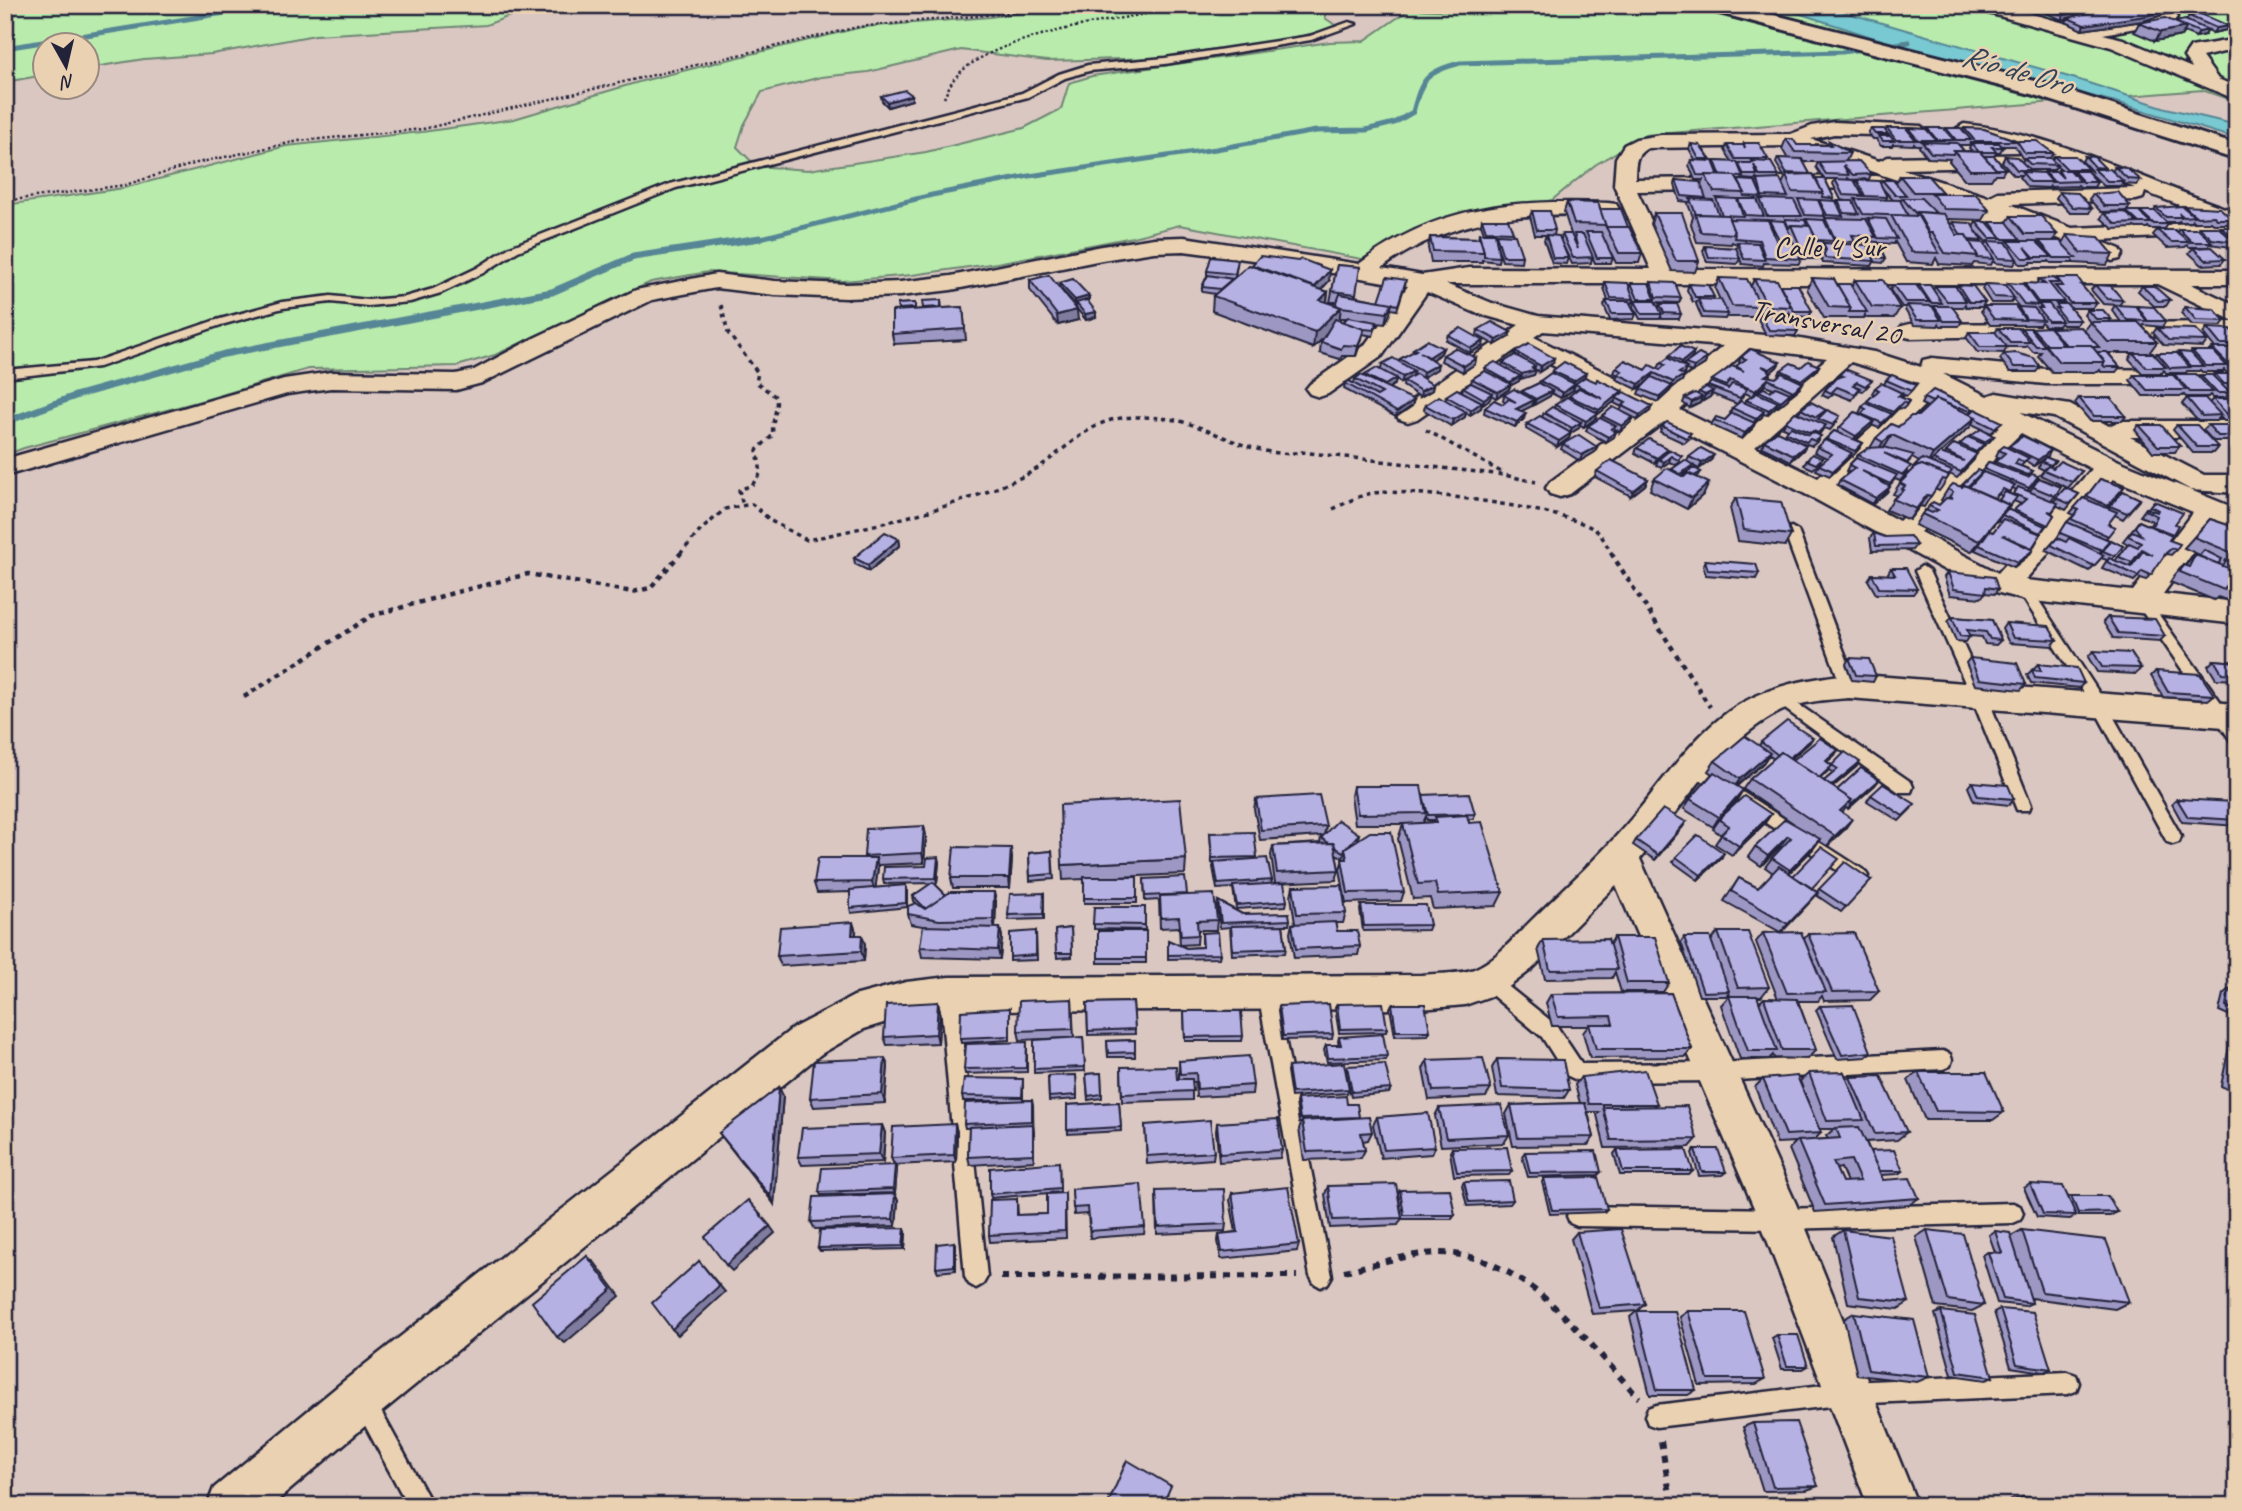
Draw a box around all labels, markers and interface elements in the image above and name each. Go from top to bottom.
north arrow [32,32,102,102]
water label: Río de Oro [1958,34,2080,106]
text: N [58,69,76,95]
street label: Calle 4 Sur [1773,227,1888,265]
street label: Transversal 20 [1748,290,1906,354]

